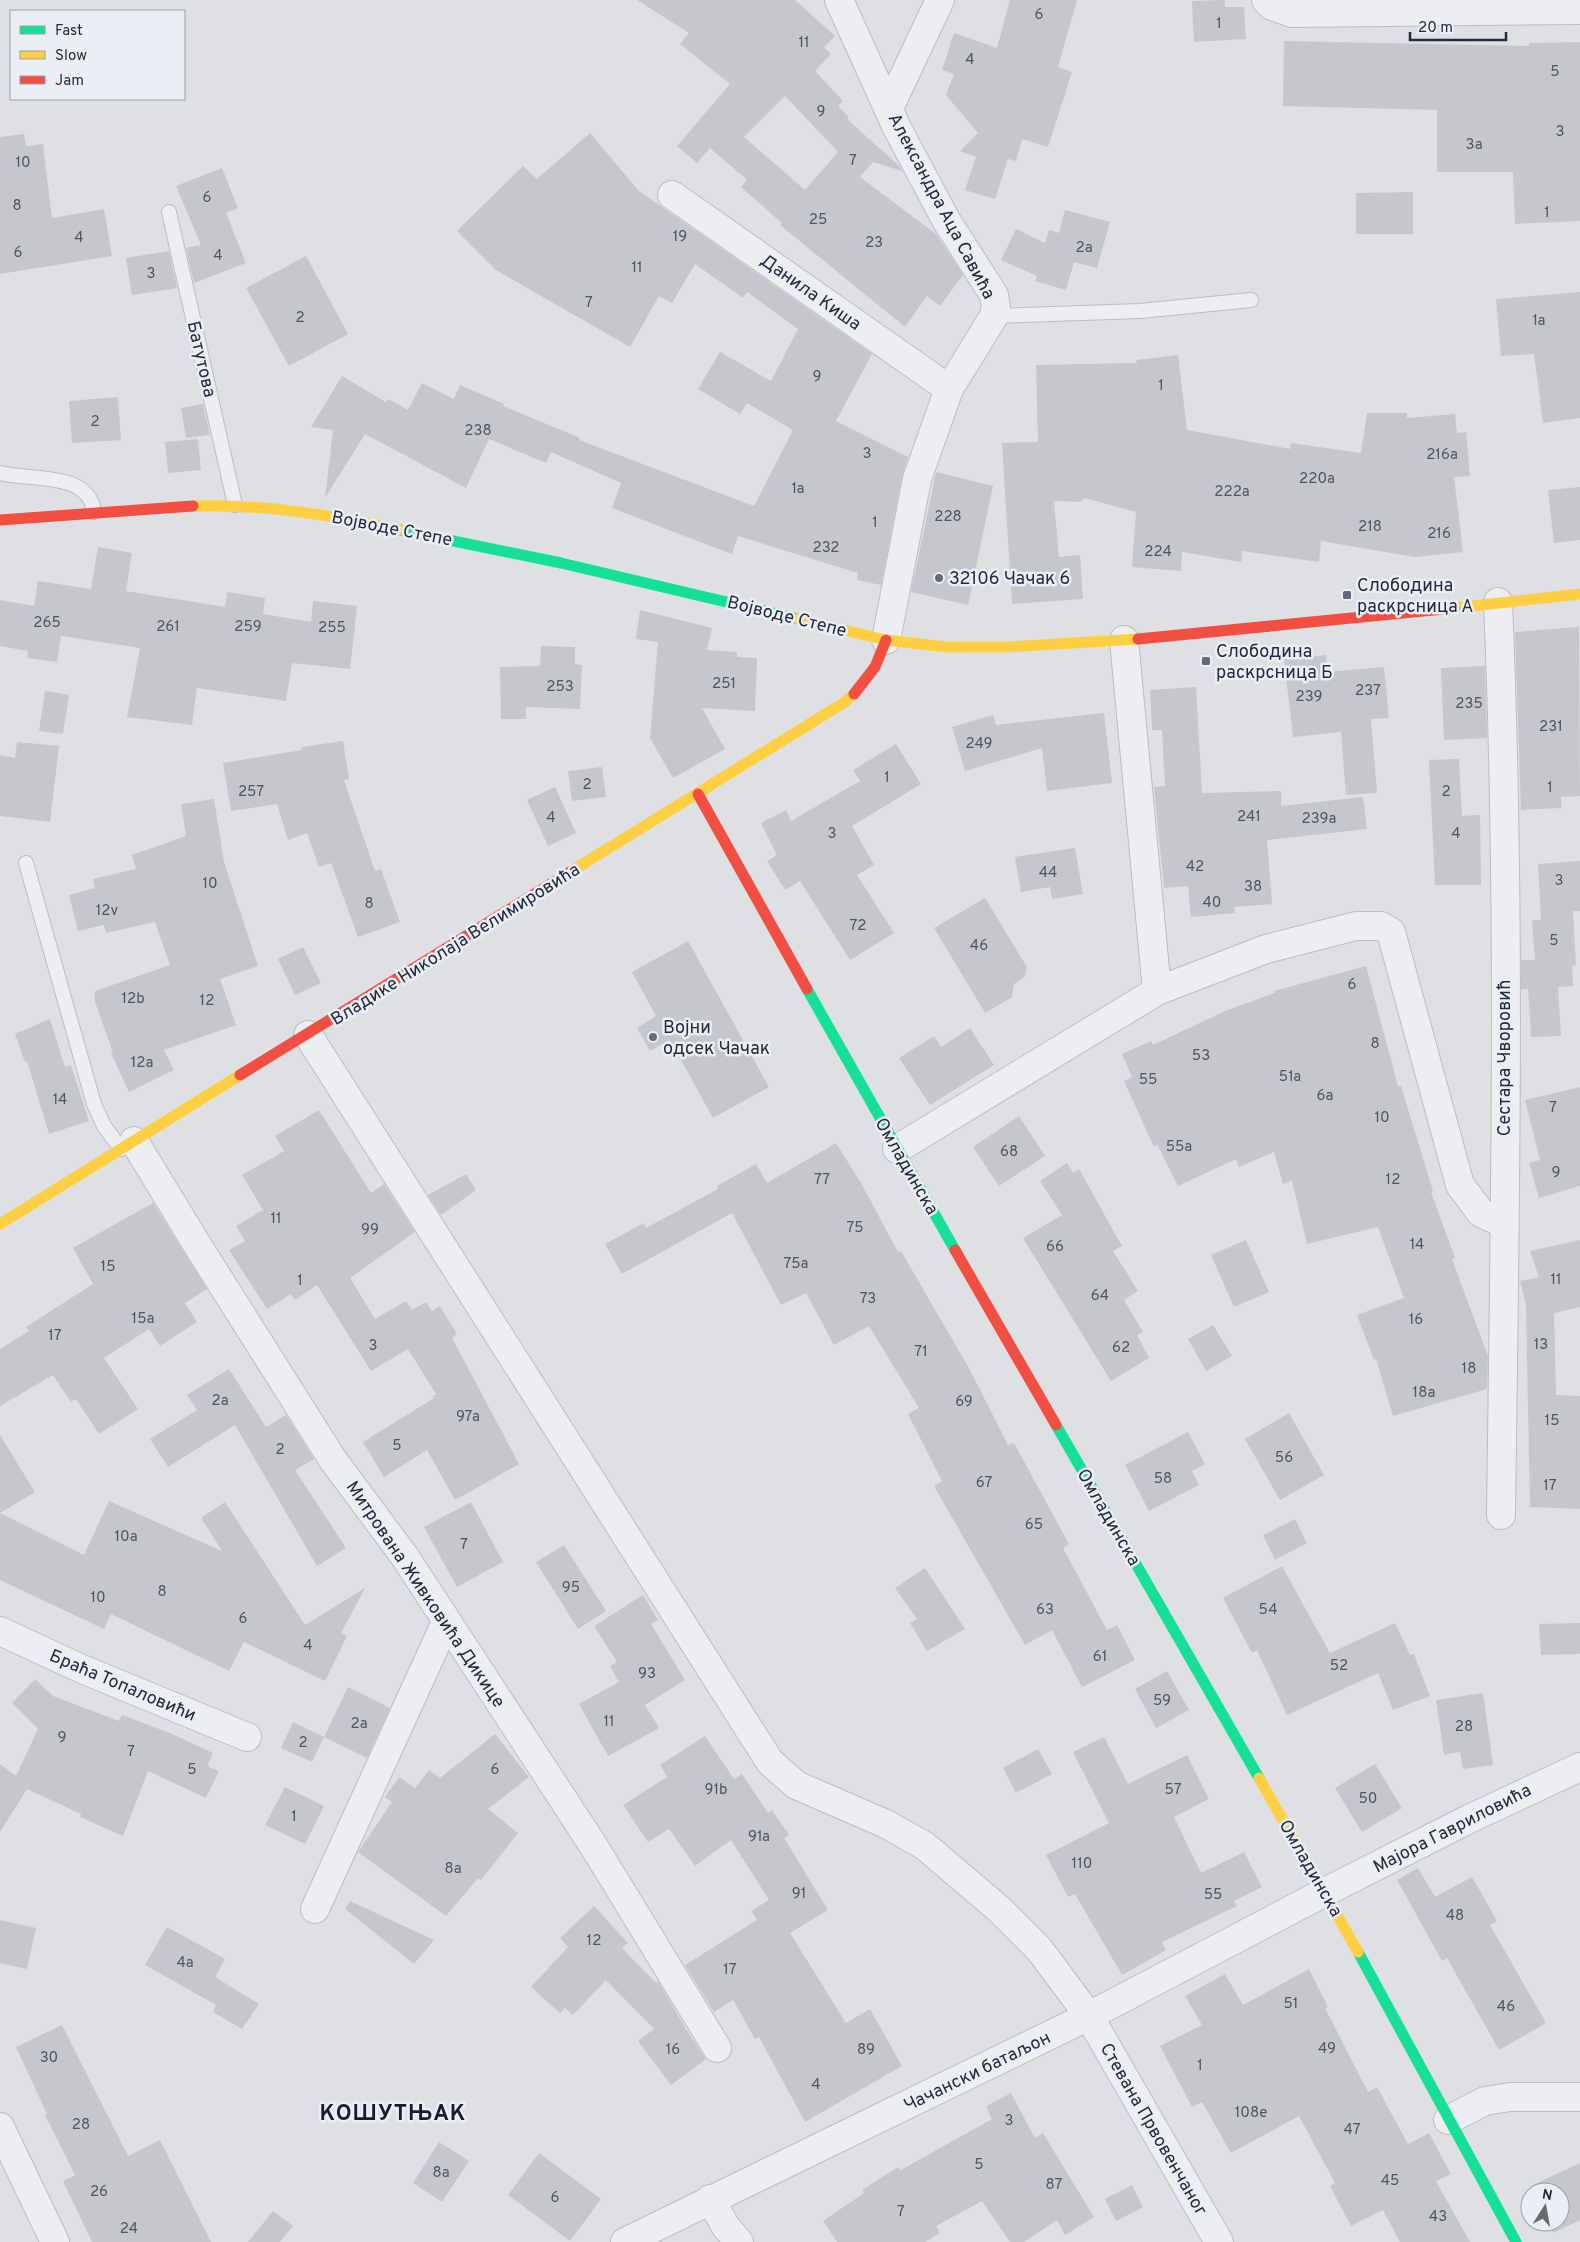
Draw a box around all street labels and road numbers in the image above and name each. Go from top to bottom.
street label: Александра Аца Савића [882,110,999,304]
street label: Данила Киша [755,250,865,336]
street label: Батутова [181,319,221,400]
street label: Војводе Степе [329,506,454,552]
street label: Војводе Степе [724,591,849,643]
street label: Владике Николаја Велимировића [327,859,585,1032]
street label: Сестара Чворовић [1494,980,1517,1136]
street label: Омладинска [869,1114,943,1219]
street label: Омладинска [1071,1465,1145,1570]
street label: Митрована Живковића Дикице [340,1477,509,1713]
street label: Браћа Топаловићи [46,1645,199,1728]
street label: Мајора Гавриловића [1370,1780,1536,1879]
street label: Омладинска [1273,1816,1347,1921]
street label: Чачански батаљон [900,2027,1055,2118]
street label: Стевана Првовенчаног [1094,2039,1212,2221]

